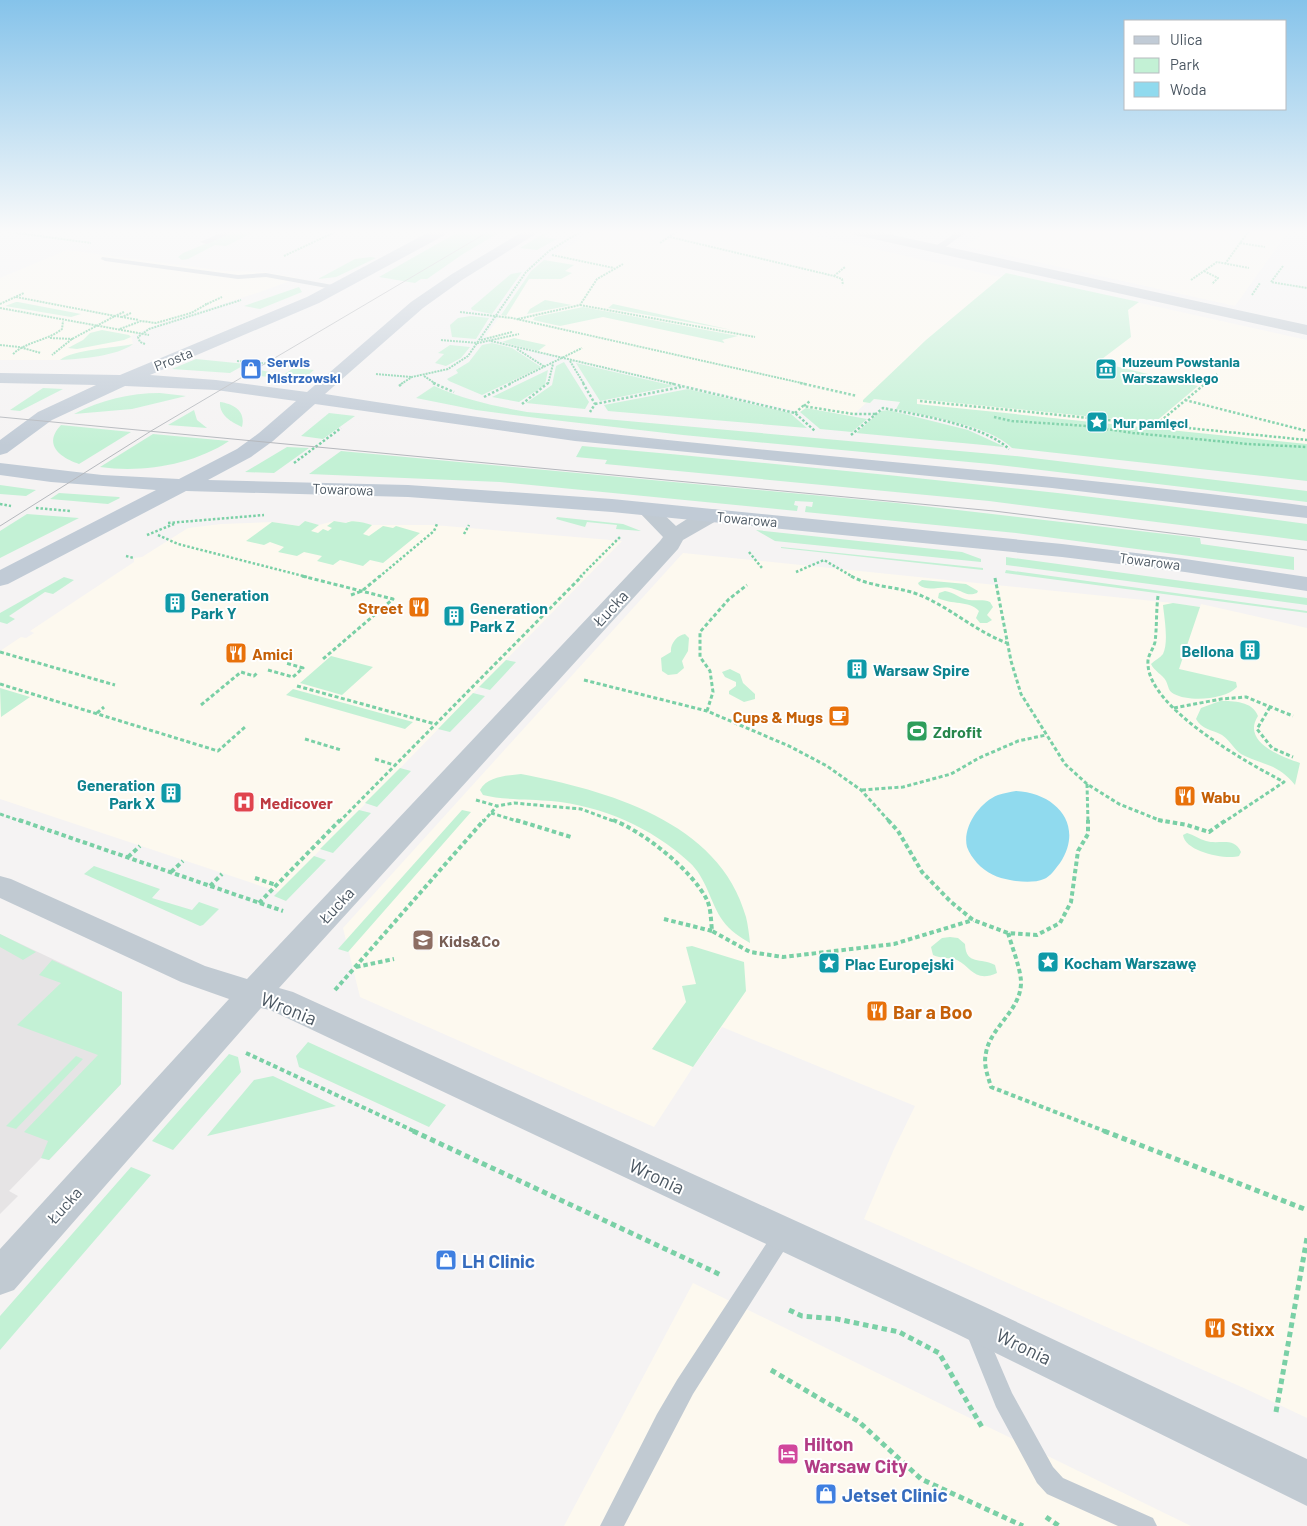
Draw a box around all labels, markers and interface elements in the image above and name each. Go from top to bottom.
legend [1124,20,1287,110]
text: Ulica [1170,30,1202,48]
text: Park [1170,55,1200,73]
text: Woda [1170,80,1206,98]
street label: Prosta [151,344,195,374]
place label: Serwis Mistrzowski [267,353,341,386]
place label: Muzeum Powstania Warszawskiego [1122,353,1240,386]
shop icon: Serwis Mistrzowski [239,357,263,381]
museum icon: Muzeum Powstania Warszawskiego [1094,357,1118,381]
place icon: Mur pamięci [1085,410,1109,434]
place label: Mur pamięci [1113,414,1188,431]
street label: Towarowa [312,479,374,499]
street label: Towarowa [716,508,778,530]
street label: Towarowa [1119,549,1181,573]
place label: Generation Park Y [191,585,269,622]
street label: Łucka [588,586,631,631]
building icon: Generation Park Y [163,591,187,615]
restaurant icon: Street [407,595,431,619]
place label: Street [358,598,403,617]
place label: Generation Park Z [470,598,548,635]
building icon: Generation Park Z [442,604,466,628]
building icon: Bellona [1238,638,1262,662]
restaurant icon: Amici [224,641,248,665]
place label: Bellona [1181,641,1234,660]
place label: Amici [252,644,293,663]
building icon: Warsaw Spire [845,657,869,681]
place label: Warsaw Spire [873,660,970,679]
cafe icon: Cups & Mugs [827,704,851,728]
place label: Cups & Mugs [733,707,823,726]
sports icon: Zdrofit [905,719,929,743]
place label: Zdrofit [933,722,982,741]
place label: Generation Park X [77,775,155,812]
building icon: Generation Park X [159,781,183,805]
restaurant icon: Wabu [1173,784,1197,808]
place label: Wabu [1201,787,1240,806]
hospital icon: Medicover [232,790,256,814]
place label: Medicover [260,793,333,812]
street label: Łucka [314,883,357,928]
school or university icon: Kids&Co [411,928,435,952]
place label: Kids&Co [439,931,500,950]
place icon: Kocham Warszawę [1036,950,1060,974]
place icon: Plac Europejski [817,951,841,975]
place label: Kocham Warszawę [1064,953,1197,972]
place label: Plac Europejski [845,954,954,973]
street label: Wronia [258,986,320,1030]
restaurant icon: Bar a Boo [865,999,889,1023]
place label: Bar a Boo [893,1000,973,1023]
street label: Wronia [626,1153,688,1199]
street label: Łucka [42,1183,85,1228]
shop icon: LH Clinic [434,1248,458,1272]
place label: LH Clinic [462,1249,535,1272]
restaurant icon: Stixx [1203,1316,1227,1340]
place label: Stixx [1231,1317,1275,1340]
street label: Wronia [993,1323,1055,1369]
place label: Hilton Warsaw City [804,1432,908,1477]
hotel icon: Hilton Warsaw City [776,1442,800,1466]
shop icon: Jetset Clinic [814,1482,838,1506]
place label: Jetset Clinic [842,1483,948,1506]

